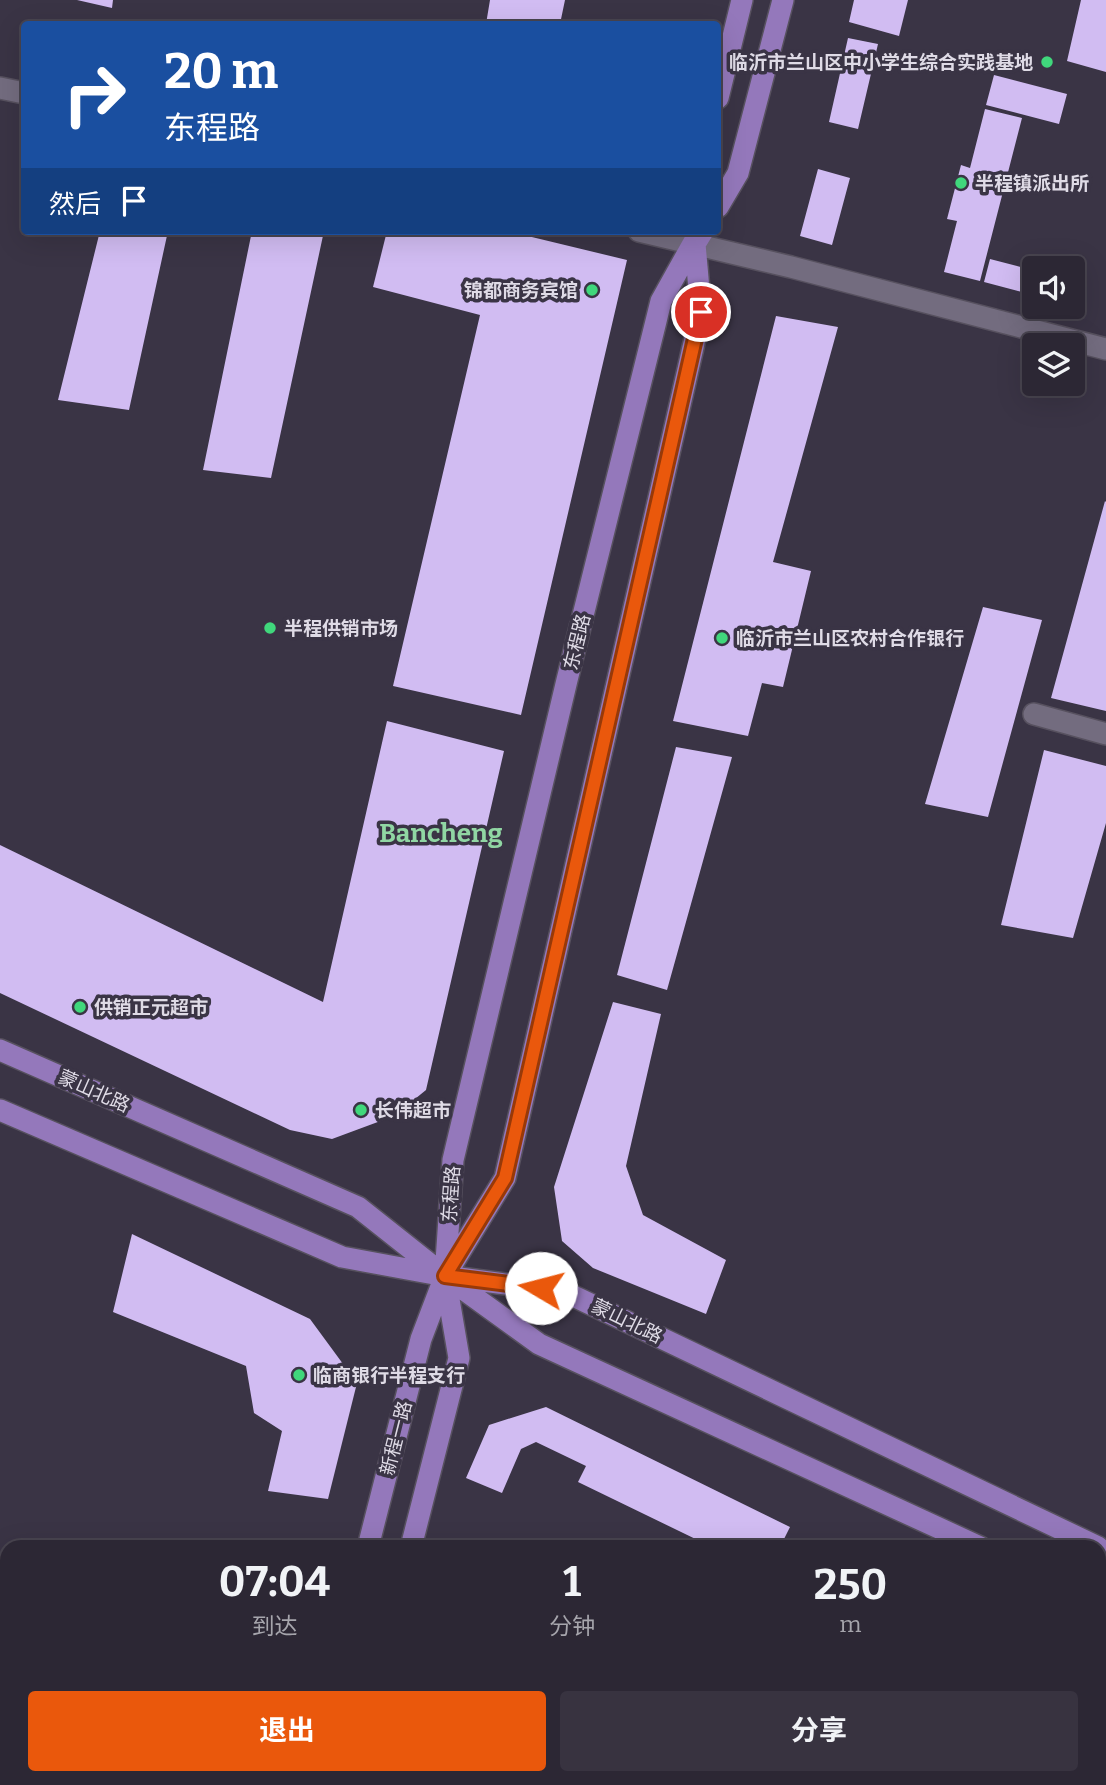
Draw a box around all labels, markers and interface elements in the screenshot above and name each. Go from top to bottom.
text: 20 m [164,42,278,101]
icon: right [49,49,140,140]
place label: 临沂市兰山区中小学生综合实践基地 [729,51,1033,74]
marker: 临沂市兰山区中小学生综合实践基地 [1039,54,1055,70]
text: 东程路 [164,109,260,147]
place label: 半程镇派出所 [975,172,1089,195]
marker: 半程镇派出所 [953,175,969,191]
icon: arrive [115,182,153,220]
text: 然后 [49,189,101,220]
map controls [1022,256,1085,396]
button: sound [1022,256,1085,319]
place label: 锦都商务宾馆 [464,279,578,302]
marker: 锦都商务宾馆 [584,282,600,298]
pin [671,282,731,342]
icon: arrive [682,293,720,331]
button: layers [1022,333,1085,396]
street label: 东程路 [559,612,595,672]
place label: 半程供销市场 [284,617,398,640]
marker: 半程供销市场 [262,620,278,636]
place label: 临沂市兰山区农村合作银行 [736,627,964,650]
marker: 临沂市兰山区农村合作银行 [714,630,730,646]
district label: Bancheng [379,818,503,849]
place label: 供销正元超市 [94,996,208,1019]
marker: 供销正元超市 [72,999,88,1015]
street label: 蒙山北路 [55,1065,133,1117]
place label: 长伟超市 [375,1099,451,1122]
marker: 长伟超市 [353,1102,369,1118]
street label: 东程路 [438,1165,464,1223]
position arrow [504,1251,578,1325]
street label: 蒙山北路 [588,1294,666,1348]
place label: 临商银行半程支行 [313,1364,465,1387]
marker: 临商银行半程支行 [291,1367,307,1383]
street label: 新程一路 [376,1398,416,1478]
text: 07:04 [219,1557,330,1607]
text: 1 [563,1557,581,1607]
text: 250 [814,1560,887,1610]
text: m [840,1610,861,1638]
text: 到达 [252,1612,298,1640]
text: 分钟 [549,1612,595,1640]
button: 退出 [28,1691,546,1771]
button: 分享 [560,1691,1078,1771]

